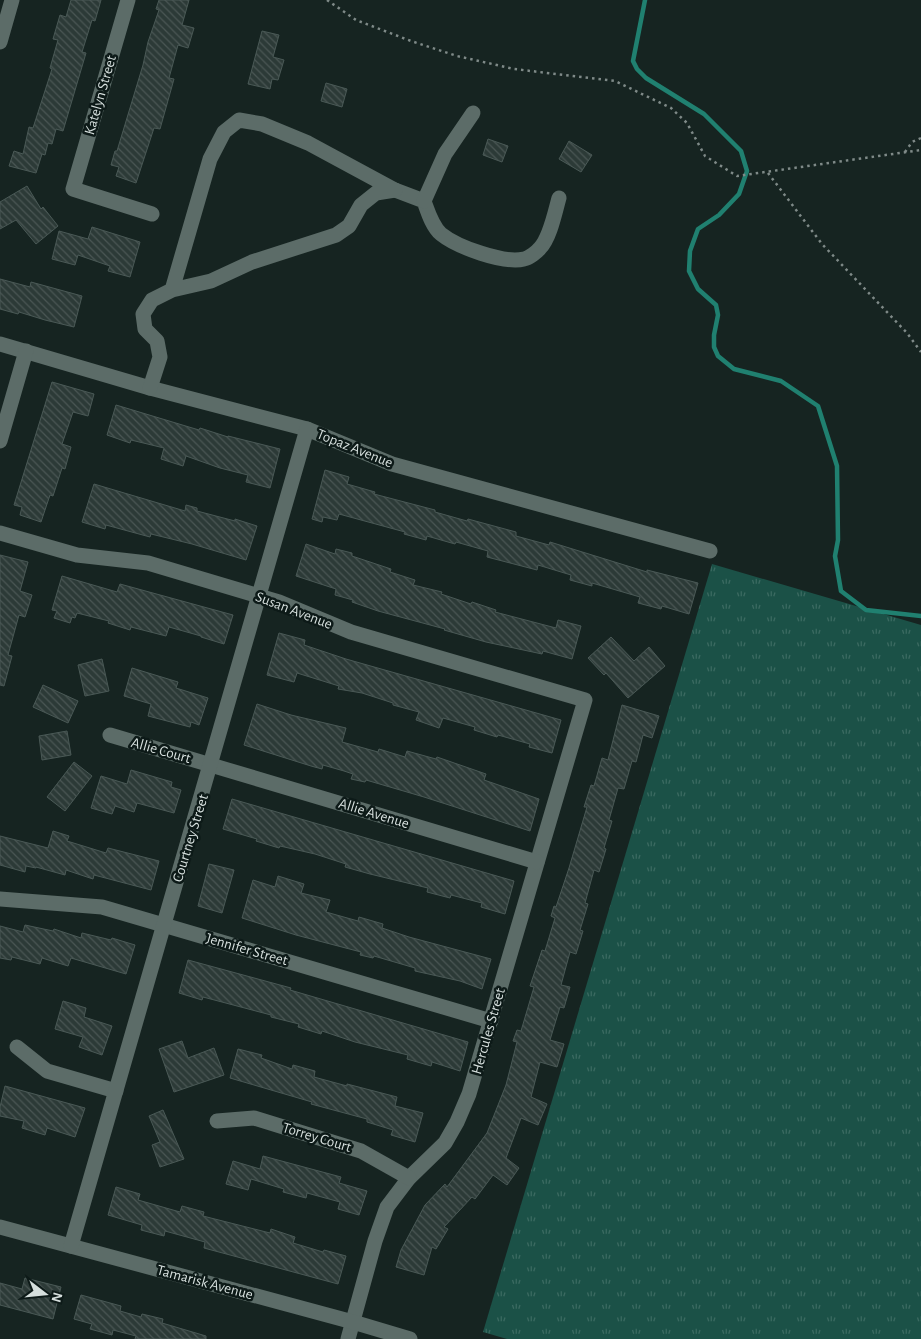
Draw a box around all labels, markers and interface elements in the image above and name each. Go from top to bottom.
street label: Katelyn Street [82,53,119,137]
street label: Topaz Avenue [315,426,395,471]
street label: Susan Avenue [253,589,334,632]
street label: Allie Court [129,735,192,766]
street label: Courtney Street [170,792,211,884]
street label: Allie Avenue [337,796,411,831]
street label: Jennifer Street [204,931,290,968]
street label: Hercules Street [469,986,508,1076]
street label: Torrey Court [281,1120,353,1155]
street label: Tamarisk Avenue [155,1262,255,1303]
north arrow [20,1269,70,1319]
text: N [48,1291,65,1304]

